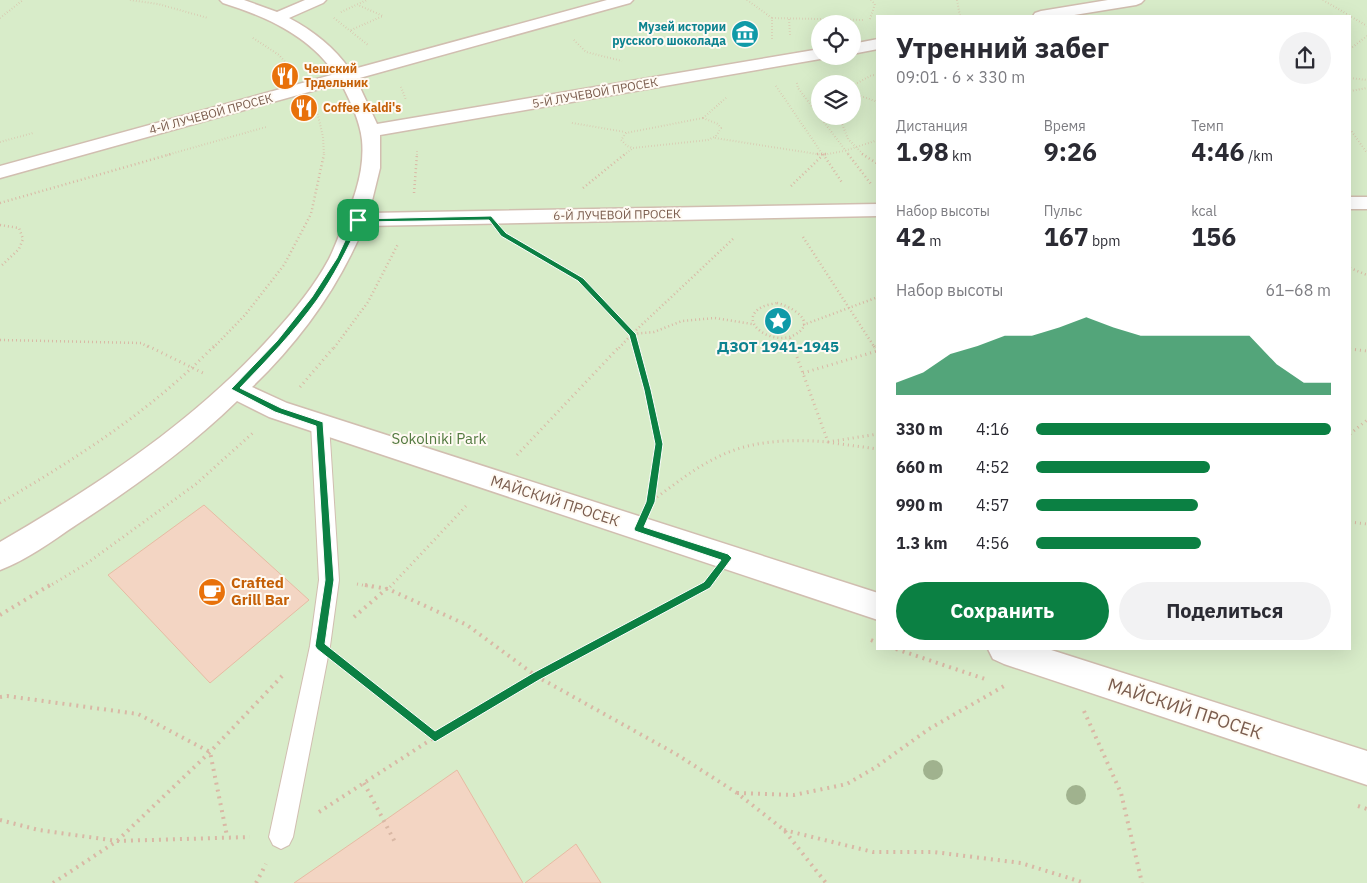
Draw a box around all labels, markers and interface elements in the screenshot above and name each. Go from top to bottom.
map controls [811,15,861,125]
button: locate [811,15,861,65]
place label: Музей истории русского шоколада [612,19,726,48]
museum icon: Музей истории русского шоколада [730,19,760,49]
text: Утренний забег [896,29,1109,66]
button: share [1279,32,1331,84]
restaurant icon: Чешский Трдельник [270,61,300,91]
place label: Чешский Трдельник [304,61,368,90]
text: 09:01 · 6 × 330 m [896,67,1025,87]
street label: 5-Й ЛУЧЕВОЙ ПРОСЕК [531,74,659,111]
button: layers [811,75,861,125]
street label: 4-Й ЛУЧЕВОЙ ПРОСЕК [147,90,274,137]
restaurant icon: Coffee Kaldi's [289,93,319,123]
place label: Coffee Kaldi's [323,100,401,115]
text: Дистанция [896,117,968,135]
text: Время [1044,117,1086,135]
text: Темп [1191,117,1224,135]
text: 1.98 [896,135,949,168]
text: 9:26 [1044,135,1097,168]
text: 4:46 [1191,135,1245,168]
text: km [949,147,972,165]
text: /km [1245,147,1273,165]
pin [337,199,379,241]
text: Набор высоты [896,202,990,220]
text: Пульс [1044,202,1082,220]
text: kcal [1191,202,1217,220]
icon: arrive [344,206,372,234]
street label: 6-Й ЛУЧЕВОЙ ПРОСЕК [553,206,681,223]
text: 42 [896,220,926,253]
text: 167 [1044,220,1089,253]
text: 156 [1191,220,1236,253]
text: m [926,232,942,250]
text: bpm [1089,232,1120,250]
text: Набор высоты [896,280,1003,300]
text: 61–68 m [1265,280,1331,300]
place icon: ДЗОТ 1941-1945 [763,306,793,336]
place label: ДЗОТ 1941-1945 [717,337,839,356]
text: 330 m [896,419,943,439]
text: 4:16 [976,419,1009,439]
park label: Sokolniki Park [391,429,487,448]
text: 660 m [896,457,943,477]
text: 4:52 [976,457,1009,477]
street label: МАЙСКИЙ ПРОСЕК [488,471,622,530]
text: 990 m [896,495,943,515]
text: 4:57 [976,495,1009,515]
text: 1.3 km [896,533,947,553]
text: 4:56 [976,533,1009,553]
place label: Crafted Grill Bar [231,573,289,609]
cafe icon: Crafted Grill Bar [197,577,227,607]
button: Сохранить [896,582,1109,640]
button: Поделиться [1119,582,1331,640]
street label: МАЙСКИЙ ПРОСЕК [1105,673,1266,744]

